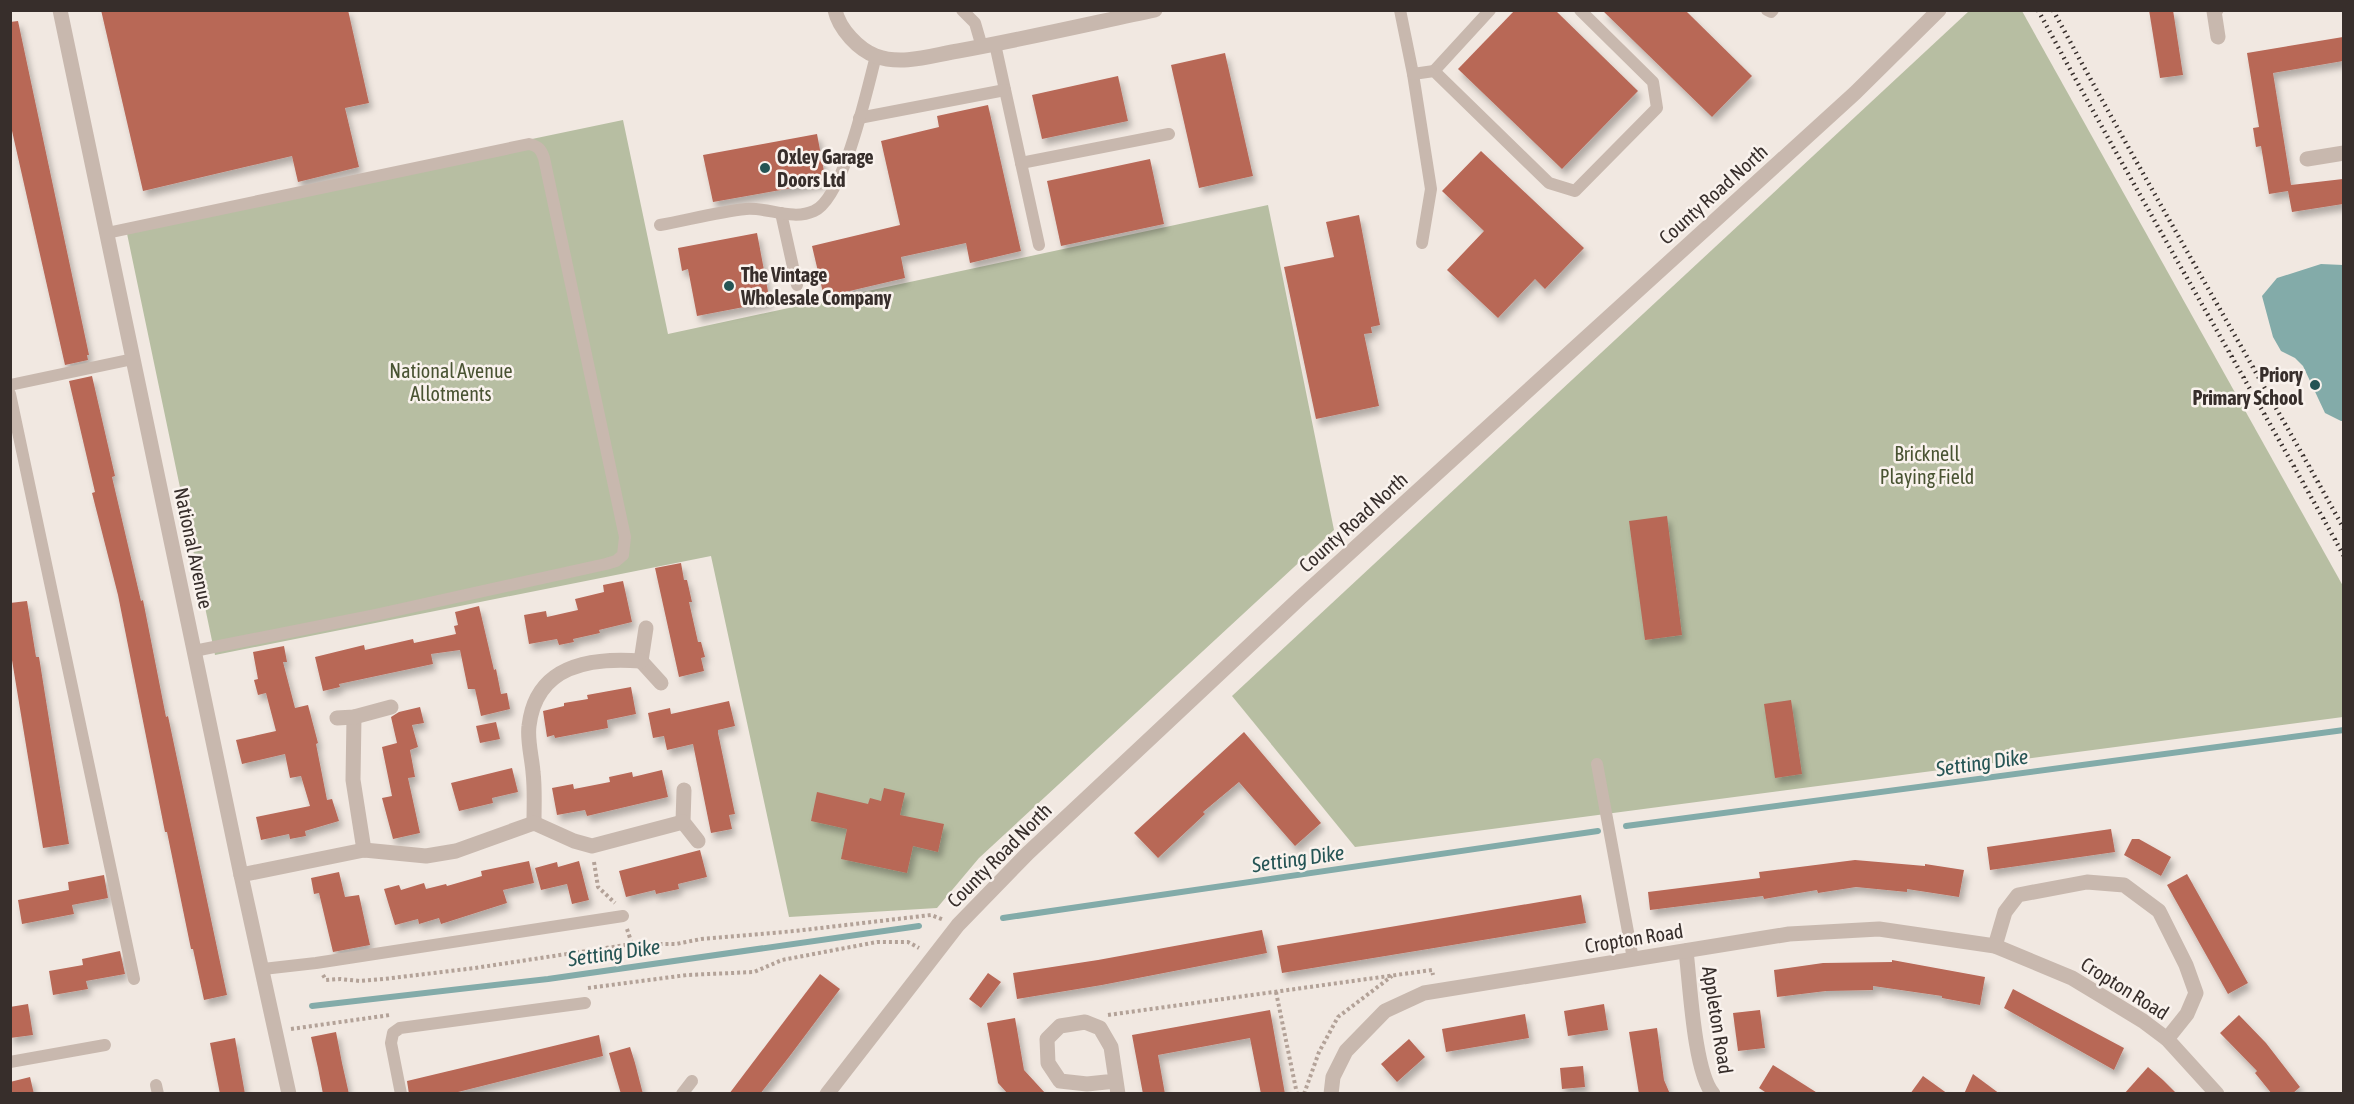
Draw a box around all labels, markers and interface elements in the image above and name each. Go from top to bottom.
street label: County Road North [1654,139,1772,249]
place label: Oxley Garage Doors Ltd [777,145,874,191]
marker: Oxley Garage Doors Ltd [758,161,772,175]
place label: The Vintage Wholesale Company [740,263,892,309]
marker: The Vintage Wholesale Company [722,279,736,293]
park label: National Avenue Allotments [389,359,513,405]
place label: Priory Primary School [2193,363,2304,409]
marker: Priory Primary School [2308,378,2322,392]
park label: Bricknell Playing Field [1880,442,1974,488]
street label: County Road North [1294,467,1412,577]
street label: National Avenue [170,485,218,611]
water label: Setting Dike [1933,744,2030,781]
street label: County Road North [942,798,1056,912]
water label: Setting Dike [1249,840,1346,877]
street label: Cropton Road [1583,919,1685,957]
water label: Setting Dike [565,934,662,971]
street label: Cropton Road [2077,952,2173,1024]
street label: Appleton Road [1698,965,1738,1075]

